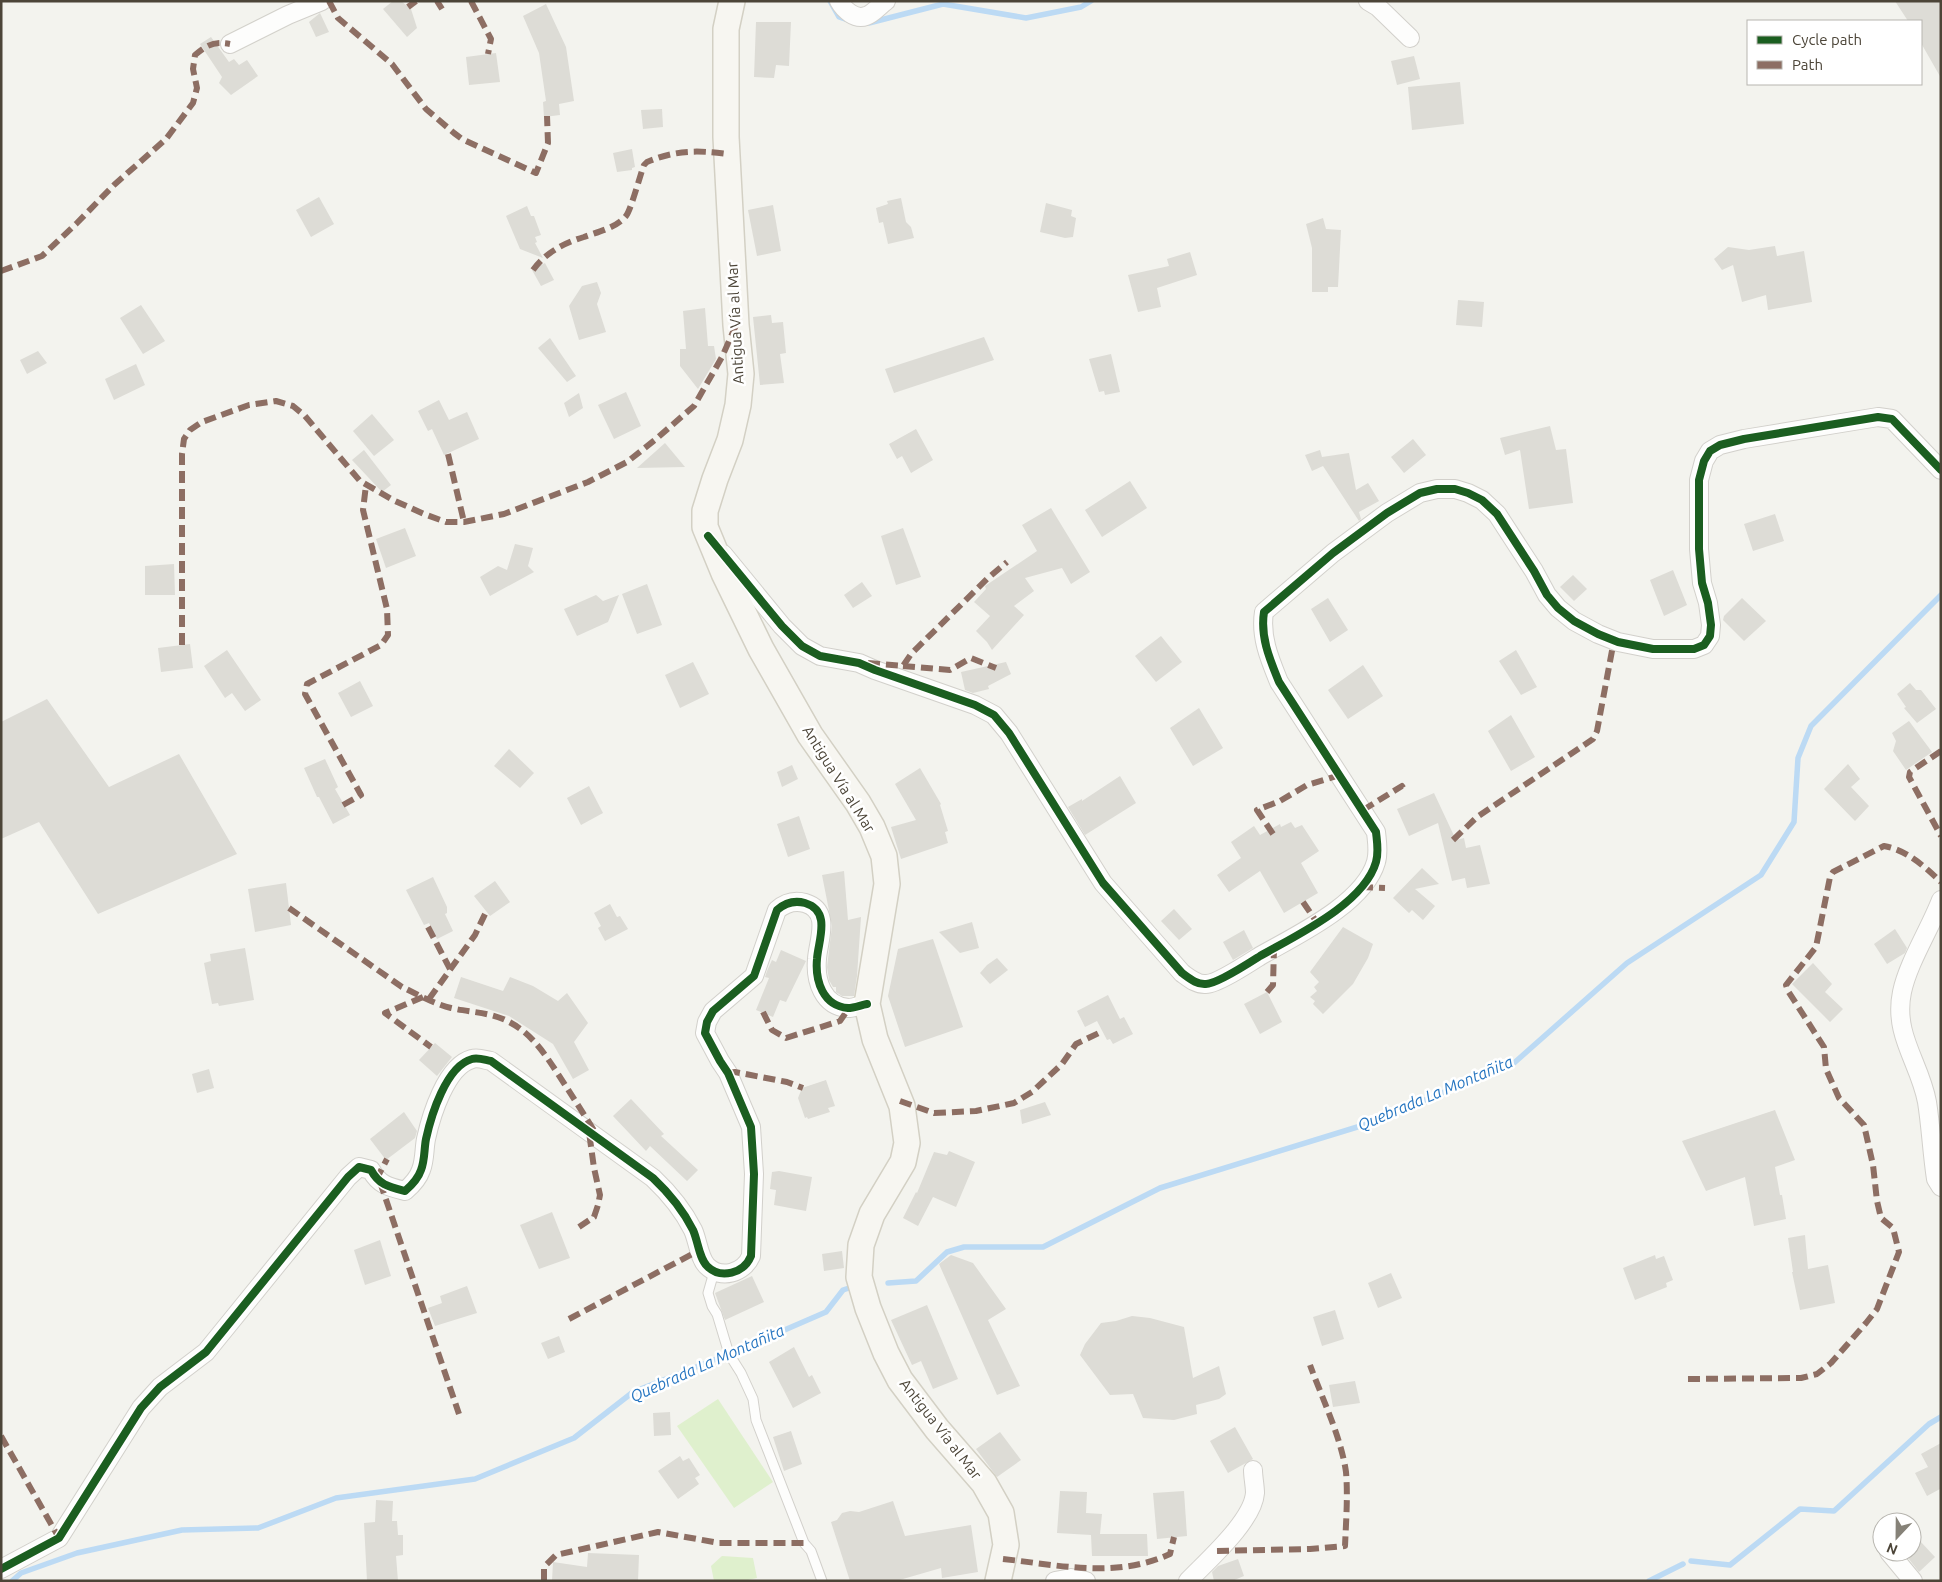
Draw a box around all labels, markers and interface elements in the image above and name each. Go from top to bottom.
legend [1747,20,1922,85]
text: Cycle path [1792,31,1862,48]
text: Path [1792,56,1823,73]
street label: Antigua Vía al Mar [723,261,747,385]
street label: Antigua Vía al Mar [799,723,879,836]
water label: Quebrada La Montañita [1355,1052,1516,1135]
water label: Quebrada La Montañita [627,1321,788,1406]
street label: Antigua Vía al Mar [897,1376,986,1483]
north arrow [1872,1512,1922,1562]
text: N [1884,1540,1900,1558]

